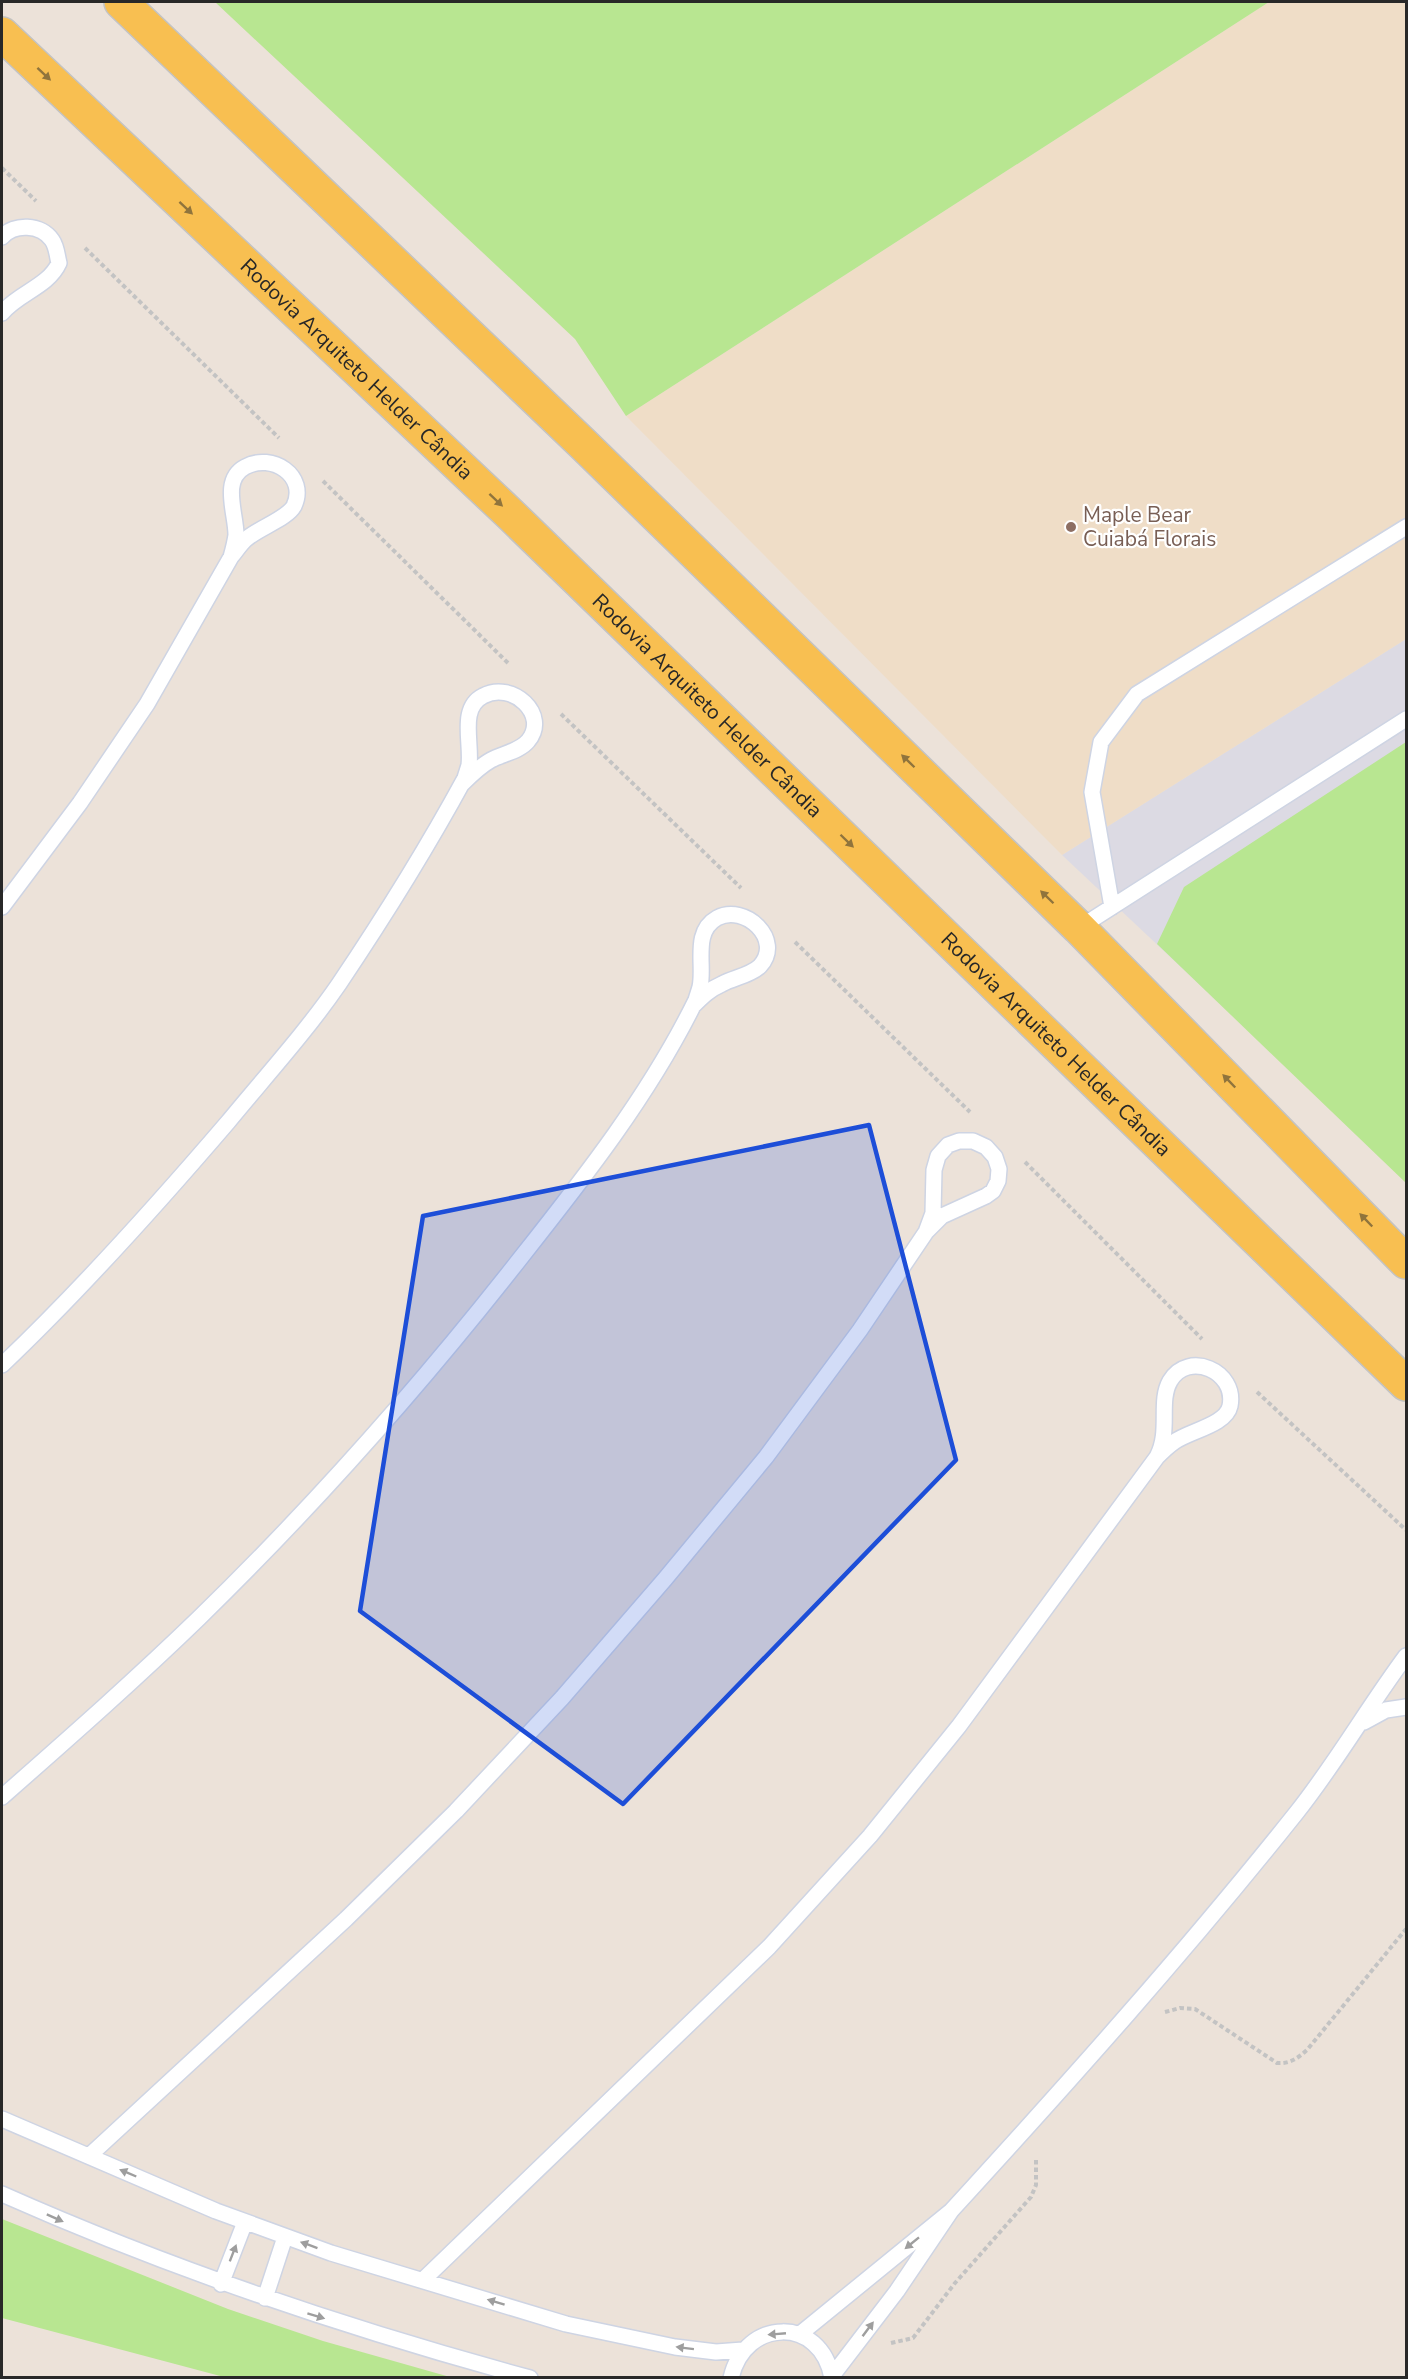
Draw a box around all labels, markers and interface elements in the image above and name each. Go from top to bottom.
one-way arrow [37,67,51,81]
one-way arrow [178,201,193,214]
street label: Rodovia Arquiteto Helder Cândia [234,252,479,486]
one-way arrow [488,493,503,506]
place label: Maple Bear Cuiabá Florais [1083,501,1216,553]
marker: Maple Bear Cuiabá Florais [1064,520,1078,534]
street label: Rodovia Arquiteto Helder Cândia [586,587,829,824]
one-way arrow [901,755,915,769]
one-way arrow [840,833,854,847]
one-way arrow [1041,891,1055,905]
street label: Rodovia Arquiteto Helder Cândia [935,926,1177,1162]
one-way arrow [1222,1074,1236,1088]
one-way arrow [1359,1213,1373,1227]
one-way arrow [119,2168,137,2177]
one-way arrow [46,2214,64,2223]
one-way arrow [904,2236,920,2249]
one-way arrow [300,2240,318,2250]
one-way arrow [228,2243,238,2261]
one-way arrow [486,2297,504,2306]
one-way arrow [307,2312,325,2321]
one-way arrow [861,2322,873,2337]
one-way arrow [768,2329,787,2339]
one-way arrow [675,2343,694,2353]

